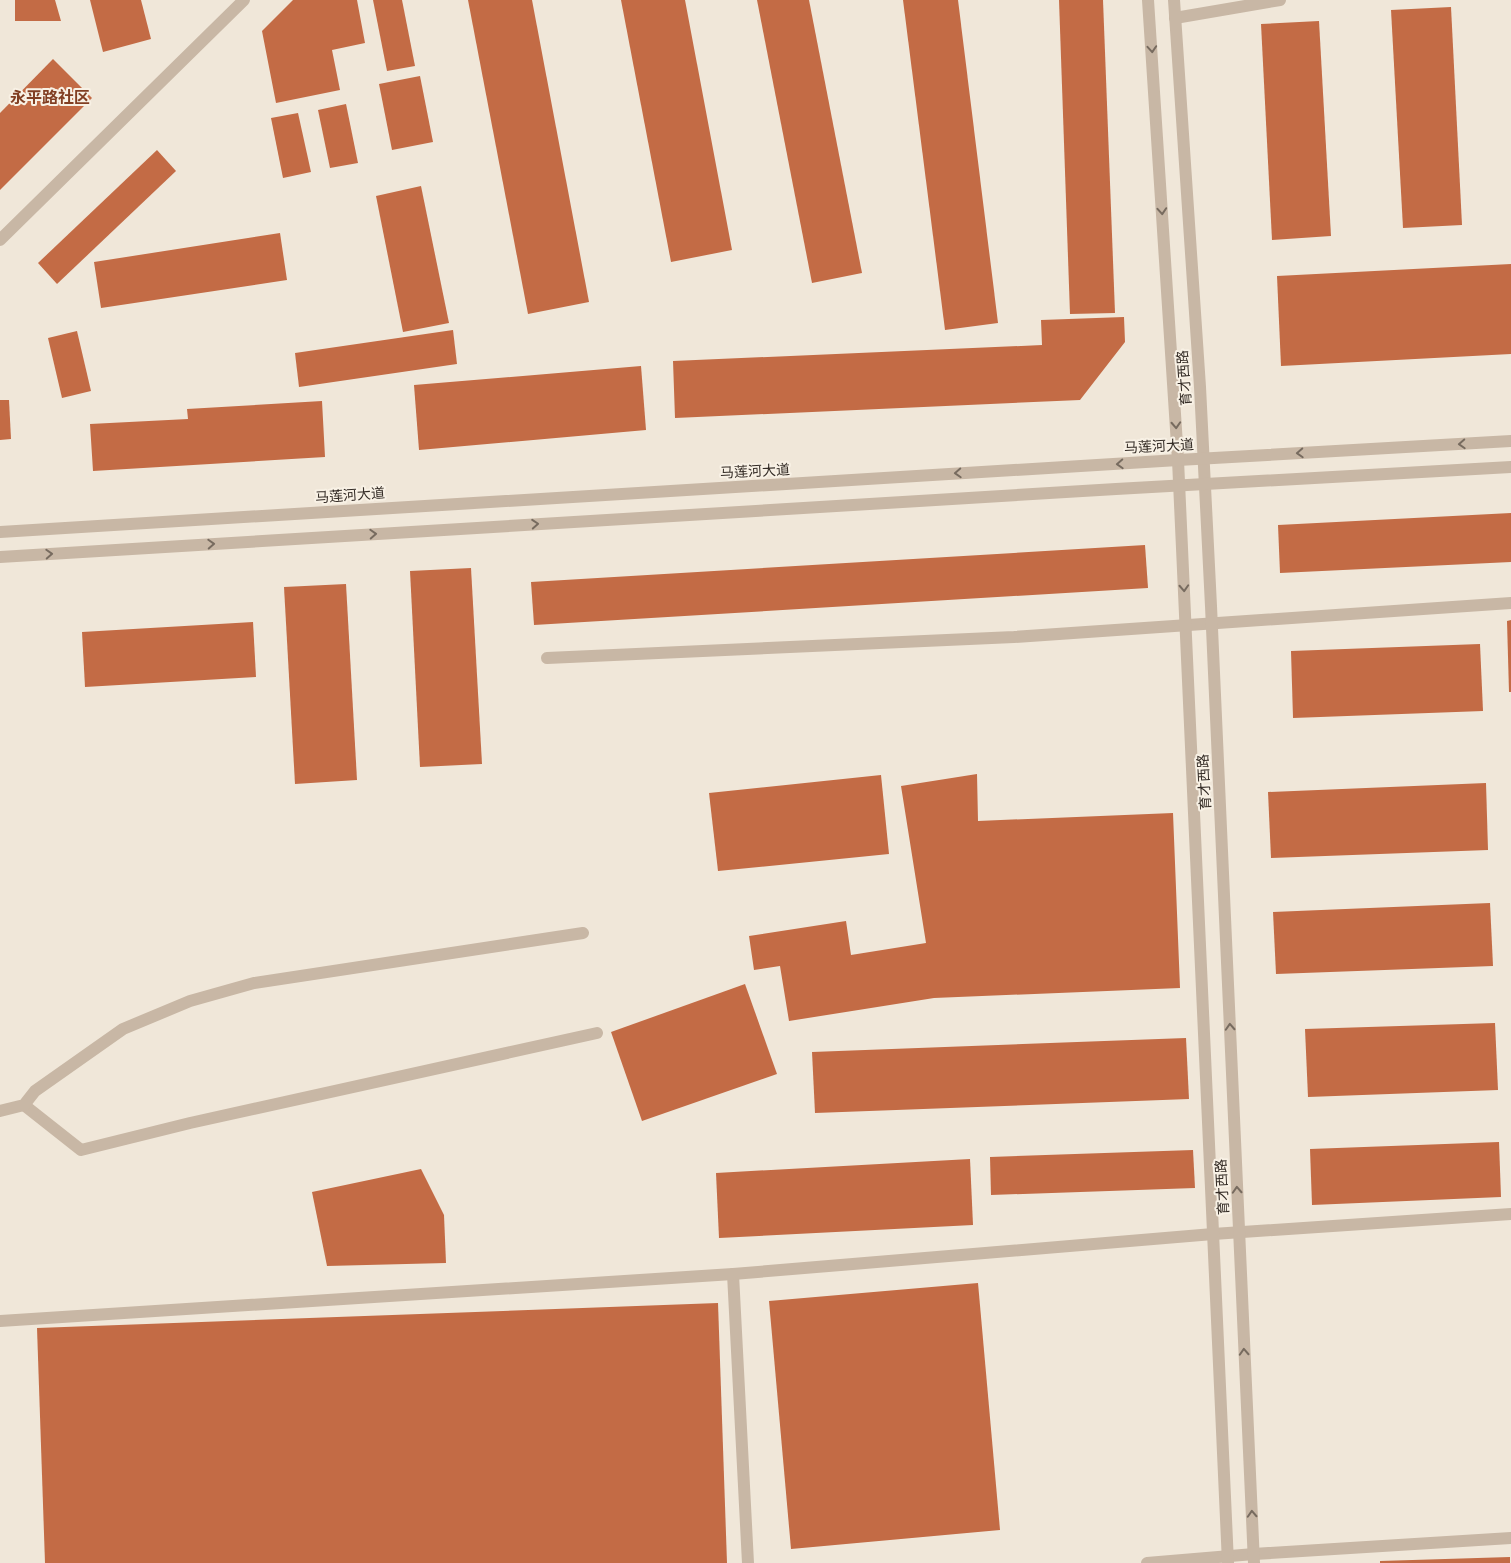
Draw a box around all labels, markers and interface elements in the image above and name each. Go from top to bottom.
one-way arrow [1146,45,1157,53]
district label: 永平路社区 [10,88,90,106]
one-way arrow [1156,207,1167,215]
street label: 育才西路 [1174,350,1194,406]
one-way arrow [1170,422,1181,430]
street label: 马莲河大道 [1124,436,1194,456]
one-way arrow [1458,438,1466,449]
one-way arrow [1296,448,1304,459]
one-way arrow [1116,458,1124,469]
street label: 马莲河大道 [720,461,790,481]
one-way arrow [954,468,962,479]
street label: 马莲河大道 [315,485,385,505]
one-way arrow [532,519,540,530]
one-way arrow [369,529,377,540]
one-way arrow [207,538,215,549]
one-way arrow [45,548,53,559]
one-way arrow [1179,584,1190,592]
street label: 育才西路 [1195,754,1213,810]
one-way arrow [1224,1023,1235,1031]
street label: 育才西路 [1213,1159,1231,1215]
one-way arrow [1232,1185,1242,1193]
one-way arrow [1239,1348,1250,1356]
one-way arrow [1246,1510,1257,1518]

